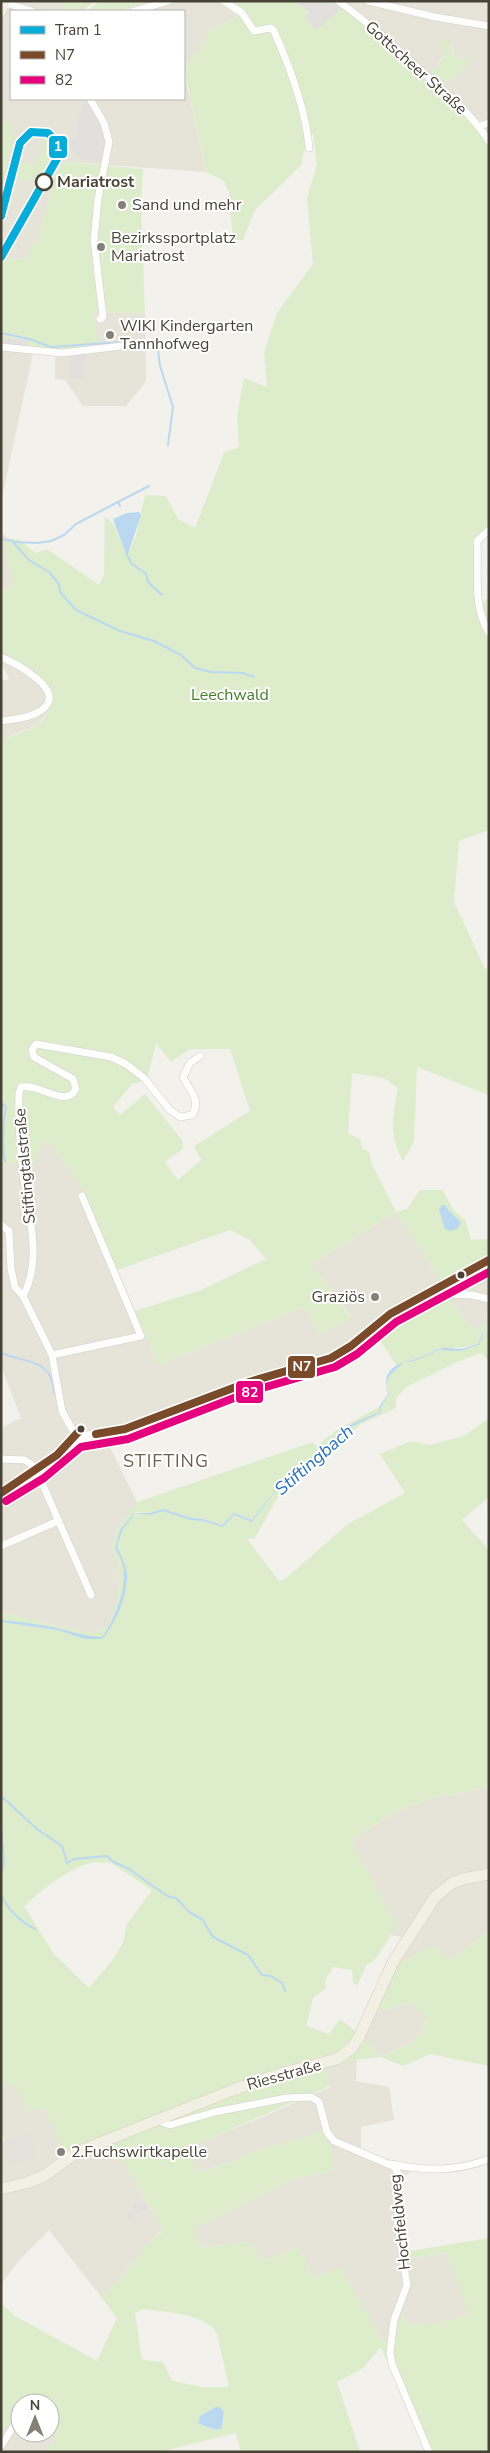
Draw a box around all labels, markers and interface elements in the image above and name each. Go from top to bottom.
legend [10,10,185,100]
street label: Gottscheer Straße [360,16,472,120]
text: Tram 1 [55,20,102,40]
text: N7 [55,45,75,65]
text: 82 [55,70,73,90]
line badge: 1 [48,135,68,159]
text: 1 [54,137,62,156]
place label: Mariatrost [57,171,135,193]
marker: Mariatrost [35,173,53,191]
place label: Sand und mehr [132,194,242,216]
marker: Sand und mehr [116,199,128,211]
place label: Bezirkssportplatz Mariatrost [111,227,236,267]
marker: Bezirkssportplatz Mariatrost [95,241,107,253]
place label: WIKI Kindergarten Tannhofweg [120,315,253,355]
marker: WIKI Kindergarten Tannhofweg [104,329,116,341]
park label: Leechwald [191,684,269,706]
street label: Stiftingtalstraße [9,1107,41,1225]
unlabelled marker [456,1270,466,1280]
place label: Graziös [312,1286,365,1308]
marker: Graziös [369,1291,381,1303]
line badge: N7 [287,1355,316,1379]
text: N7 [293,1357,311,1376]
line badge: 82 [235,1380,264,1404]
text: 82 [242,1383,258,1402]
water label: Stiftingbach [270,1419,358,1501]
unlabelled marker [76,1424,86,1434]
district label: STIFTING [123,1449,209,1473]
street label: Riesstraße [244,2054,324,2096]
place label: 2.Fuchswirtkapelle [71,2141,207,2163]
marker: 2.Fuchswirtkapelle [55,2146,67,2158]
street label: Hochfeldweg [384,2173,416,2271]
north arrow [10,2393,60,2443]
text: N [30,2396,40,2415]

